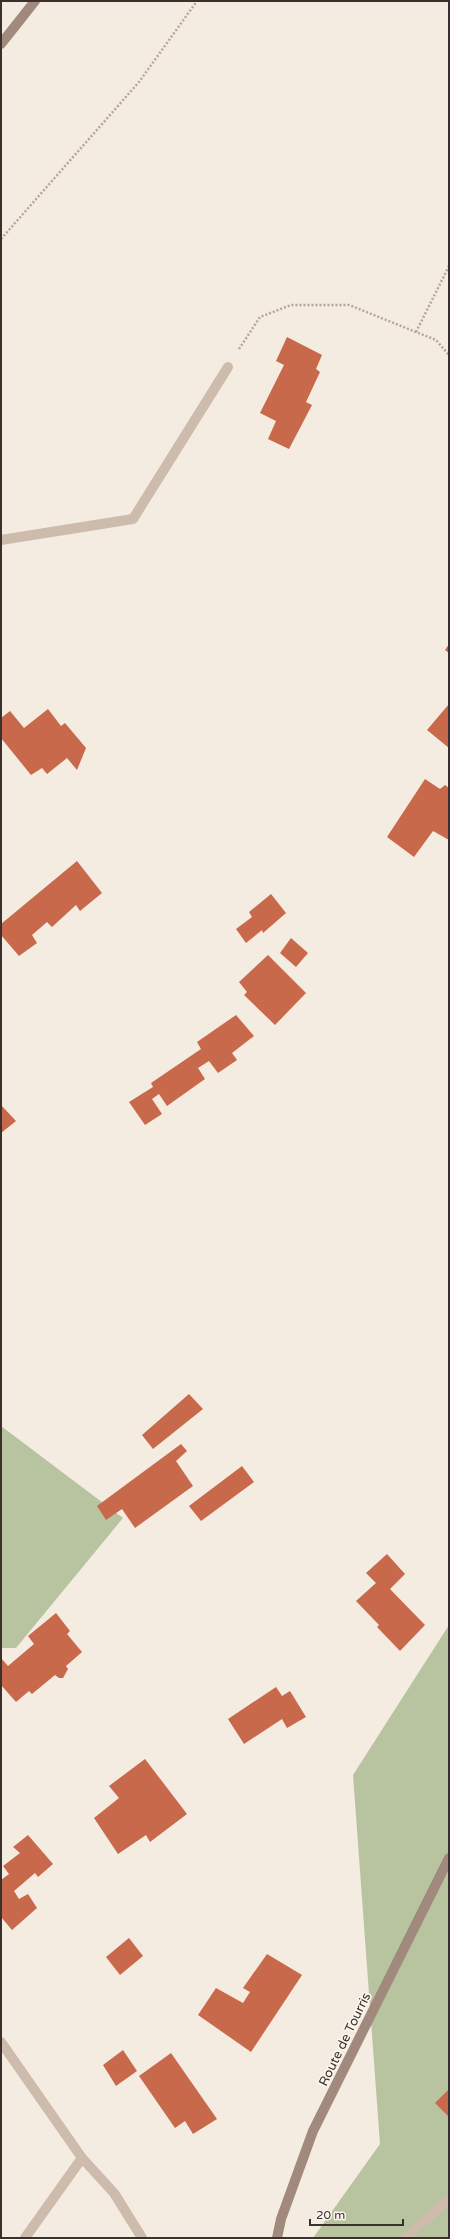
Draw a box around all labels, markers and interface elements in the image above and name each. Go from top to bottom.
street label: Route de Tourris [315,1990,374,2089]
scale bar [310,2201,403,2227]
text: 20 m [316,2208,345,2222]

